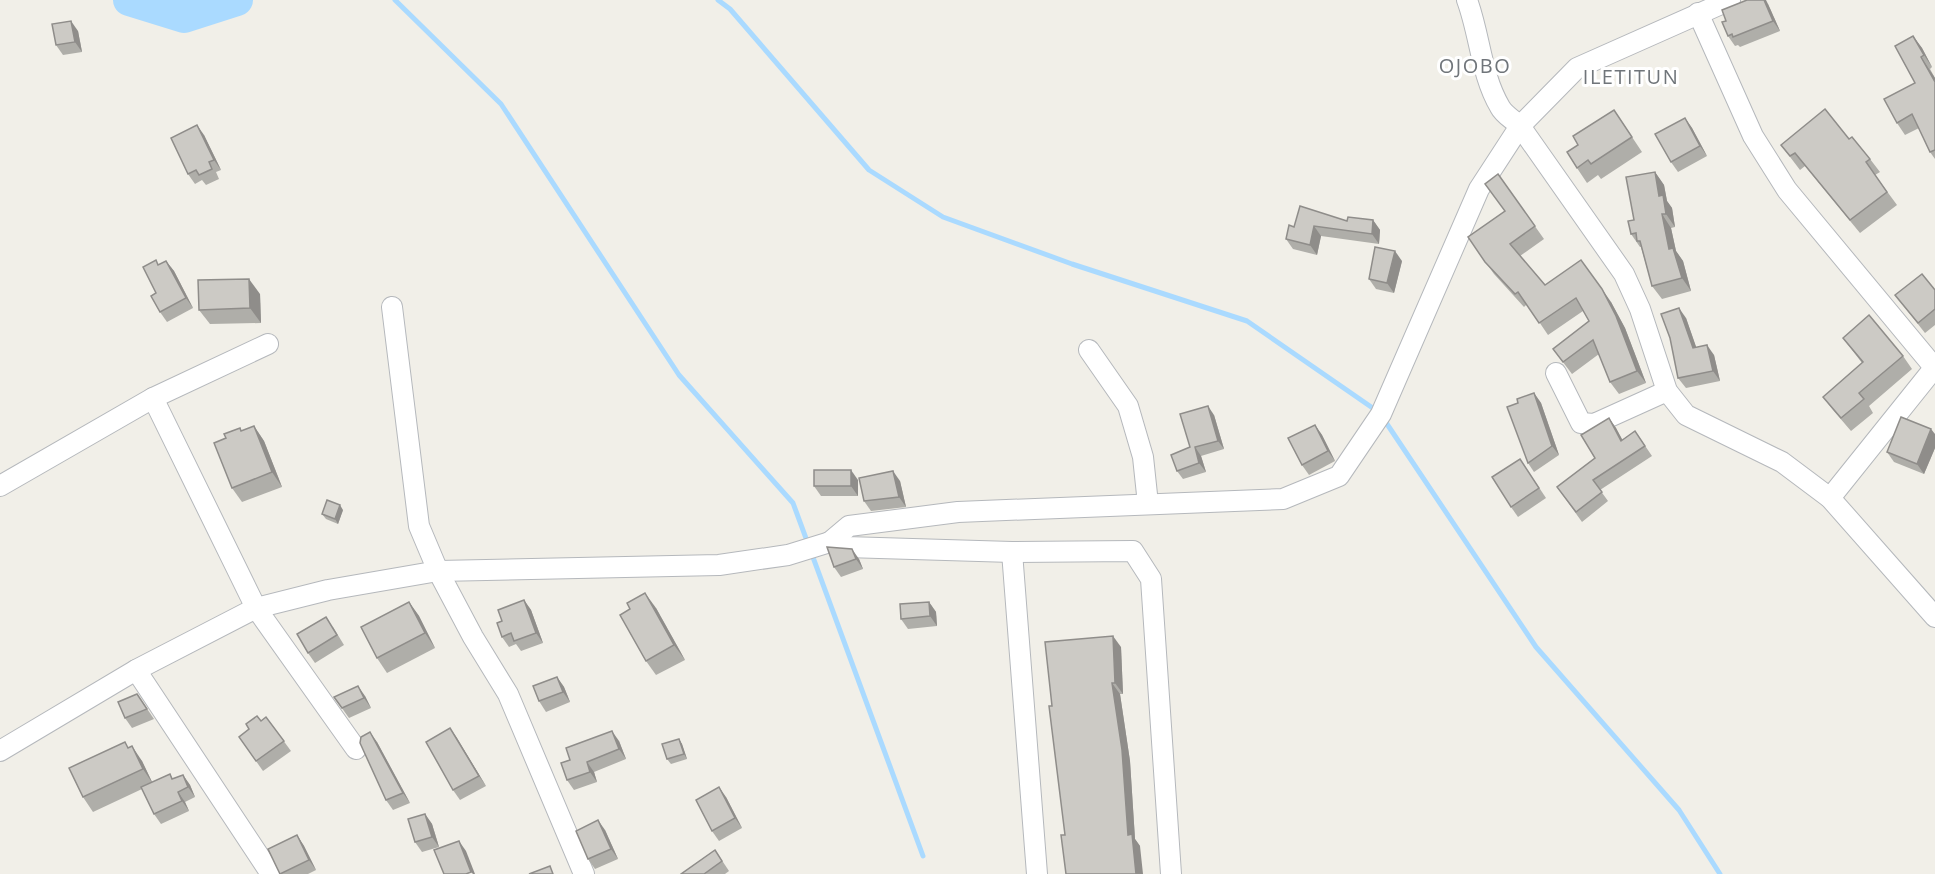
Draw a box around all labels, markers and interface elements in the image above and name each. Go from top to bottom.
district label: OJOBO [1439,52,1511,79]
district label: ILETITUN [1583,63,1679,90]

